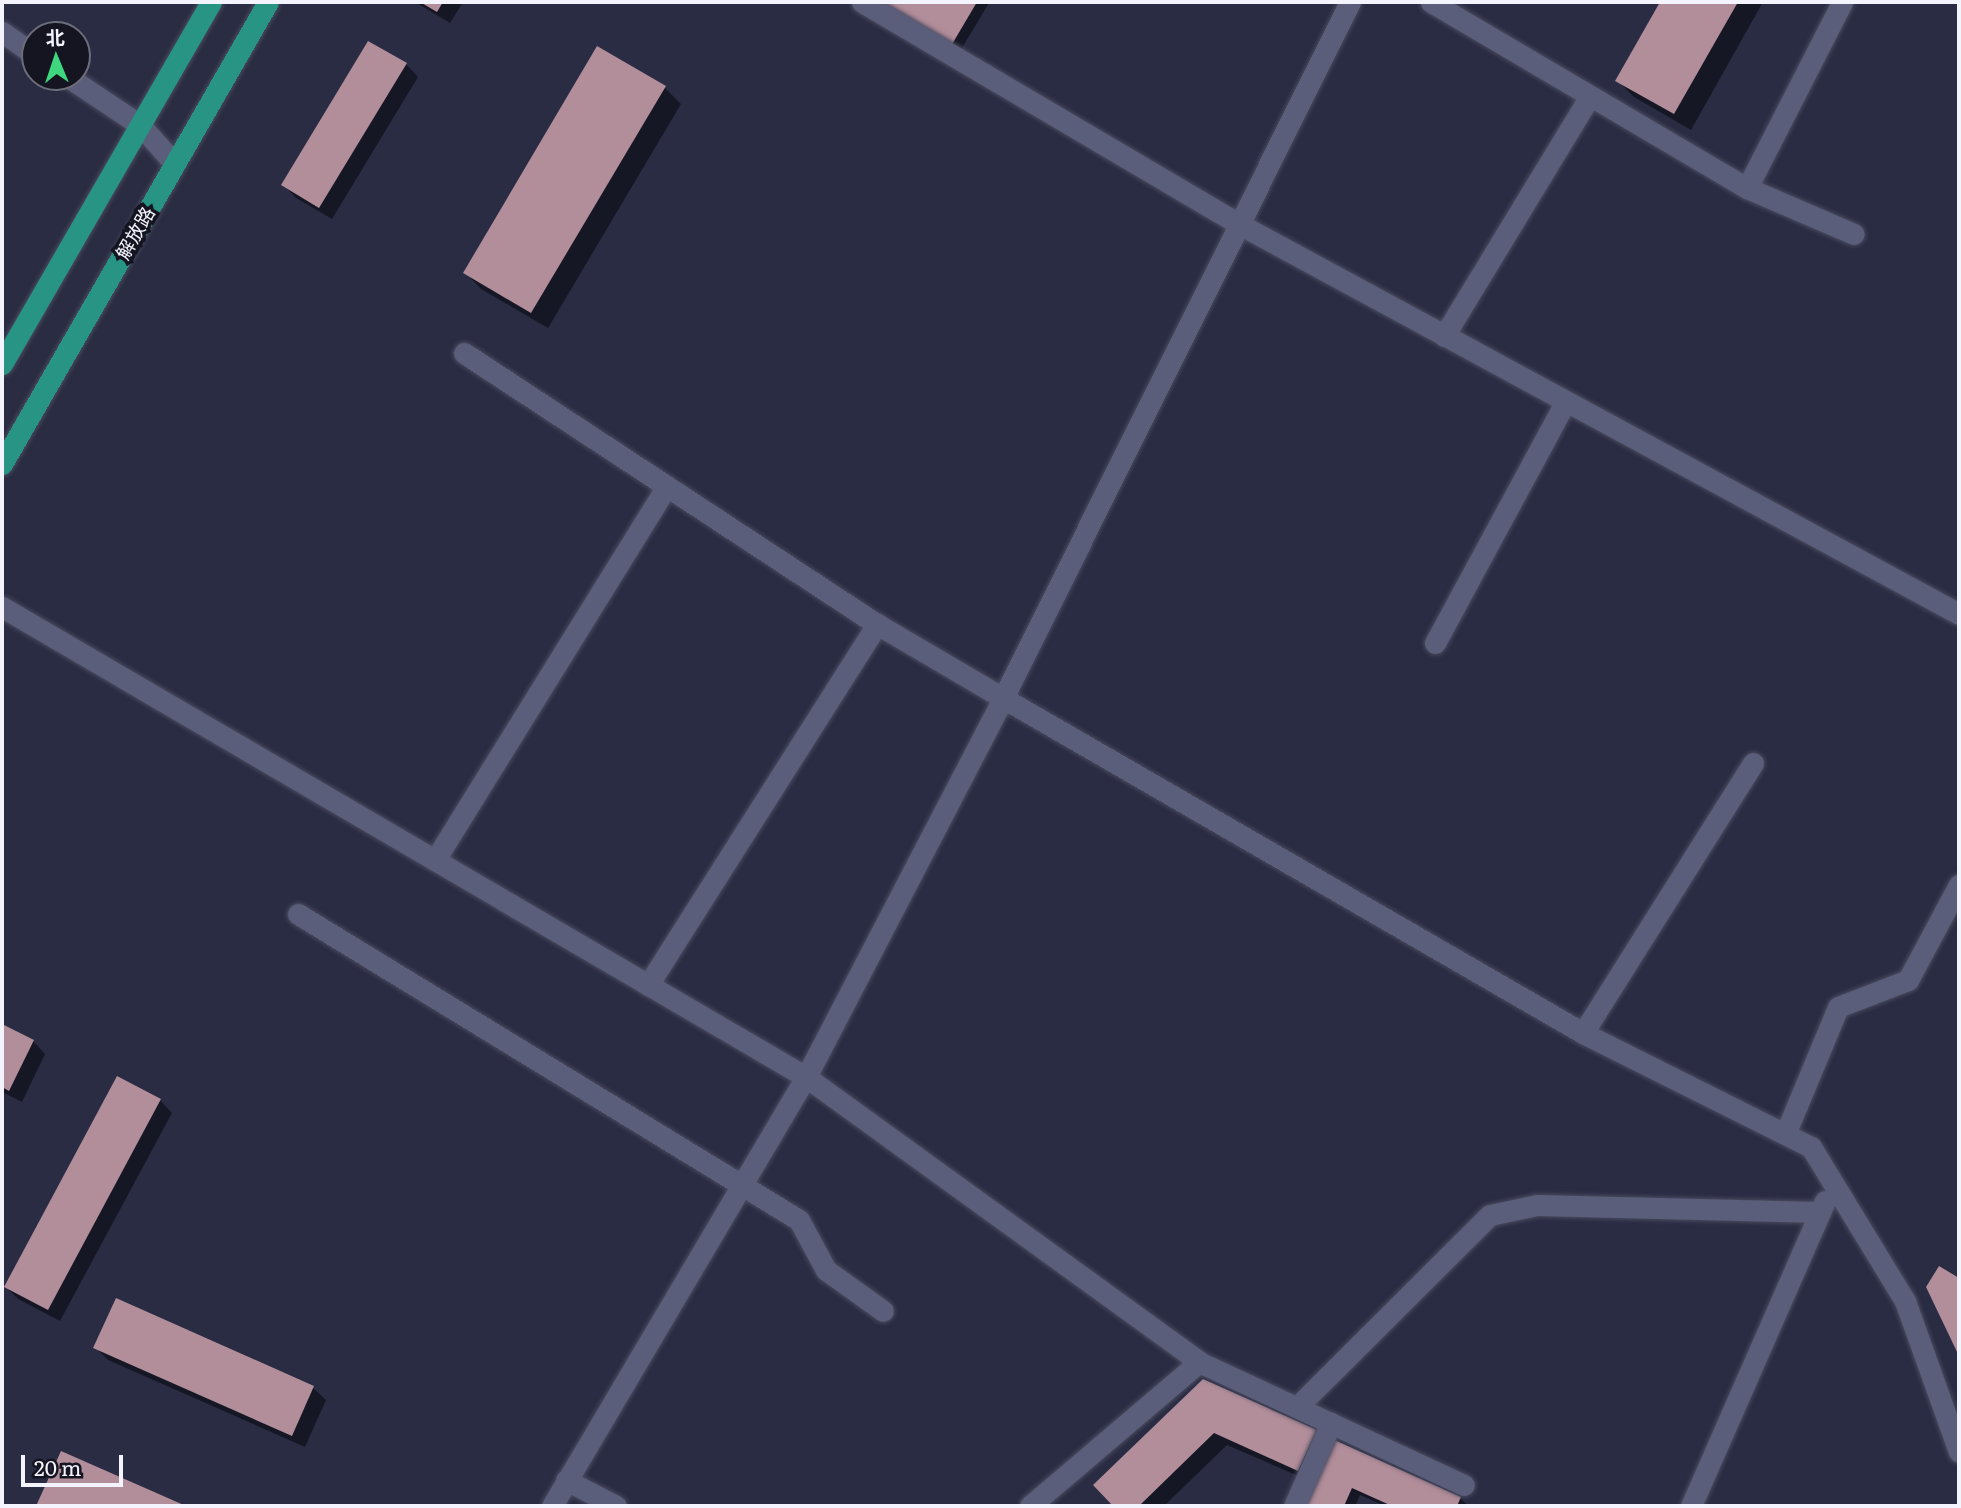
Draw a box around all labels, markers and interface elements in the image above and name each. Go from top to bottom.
north arrow [21,21,91,91]
text: 北 [45,23,65,51]
street label: 解放路 [111,203,159,263]
scale bar [24,1442,126,1486]
text: 20 m [34,1451,81,1482]

